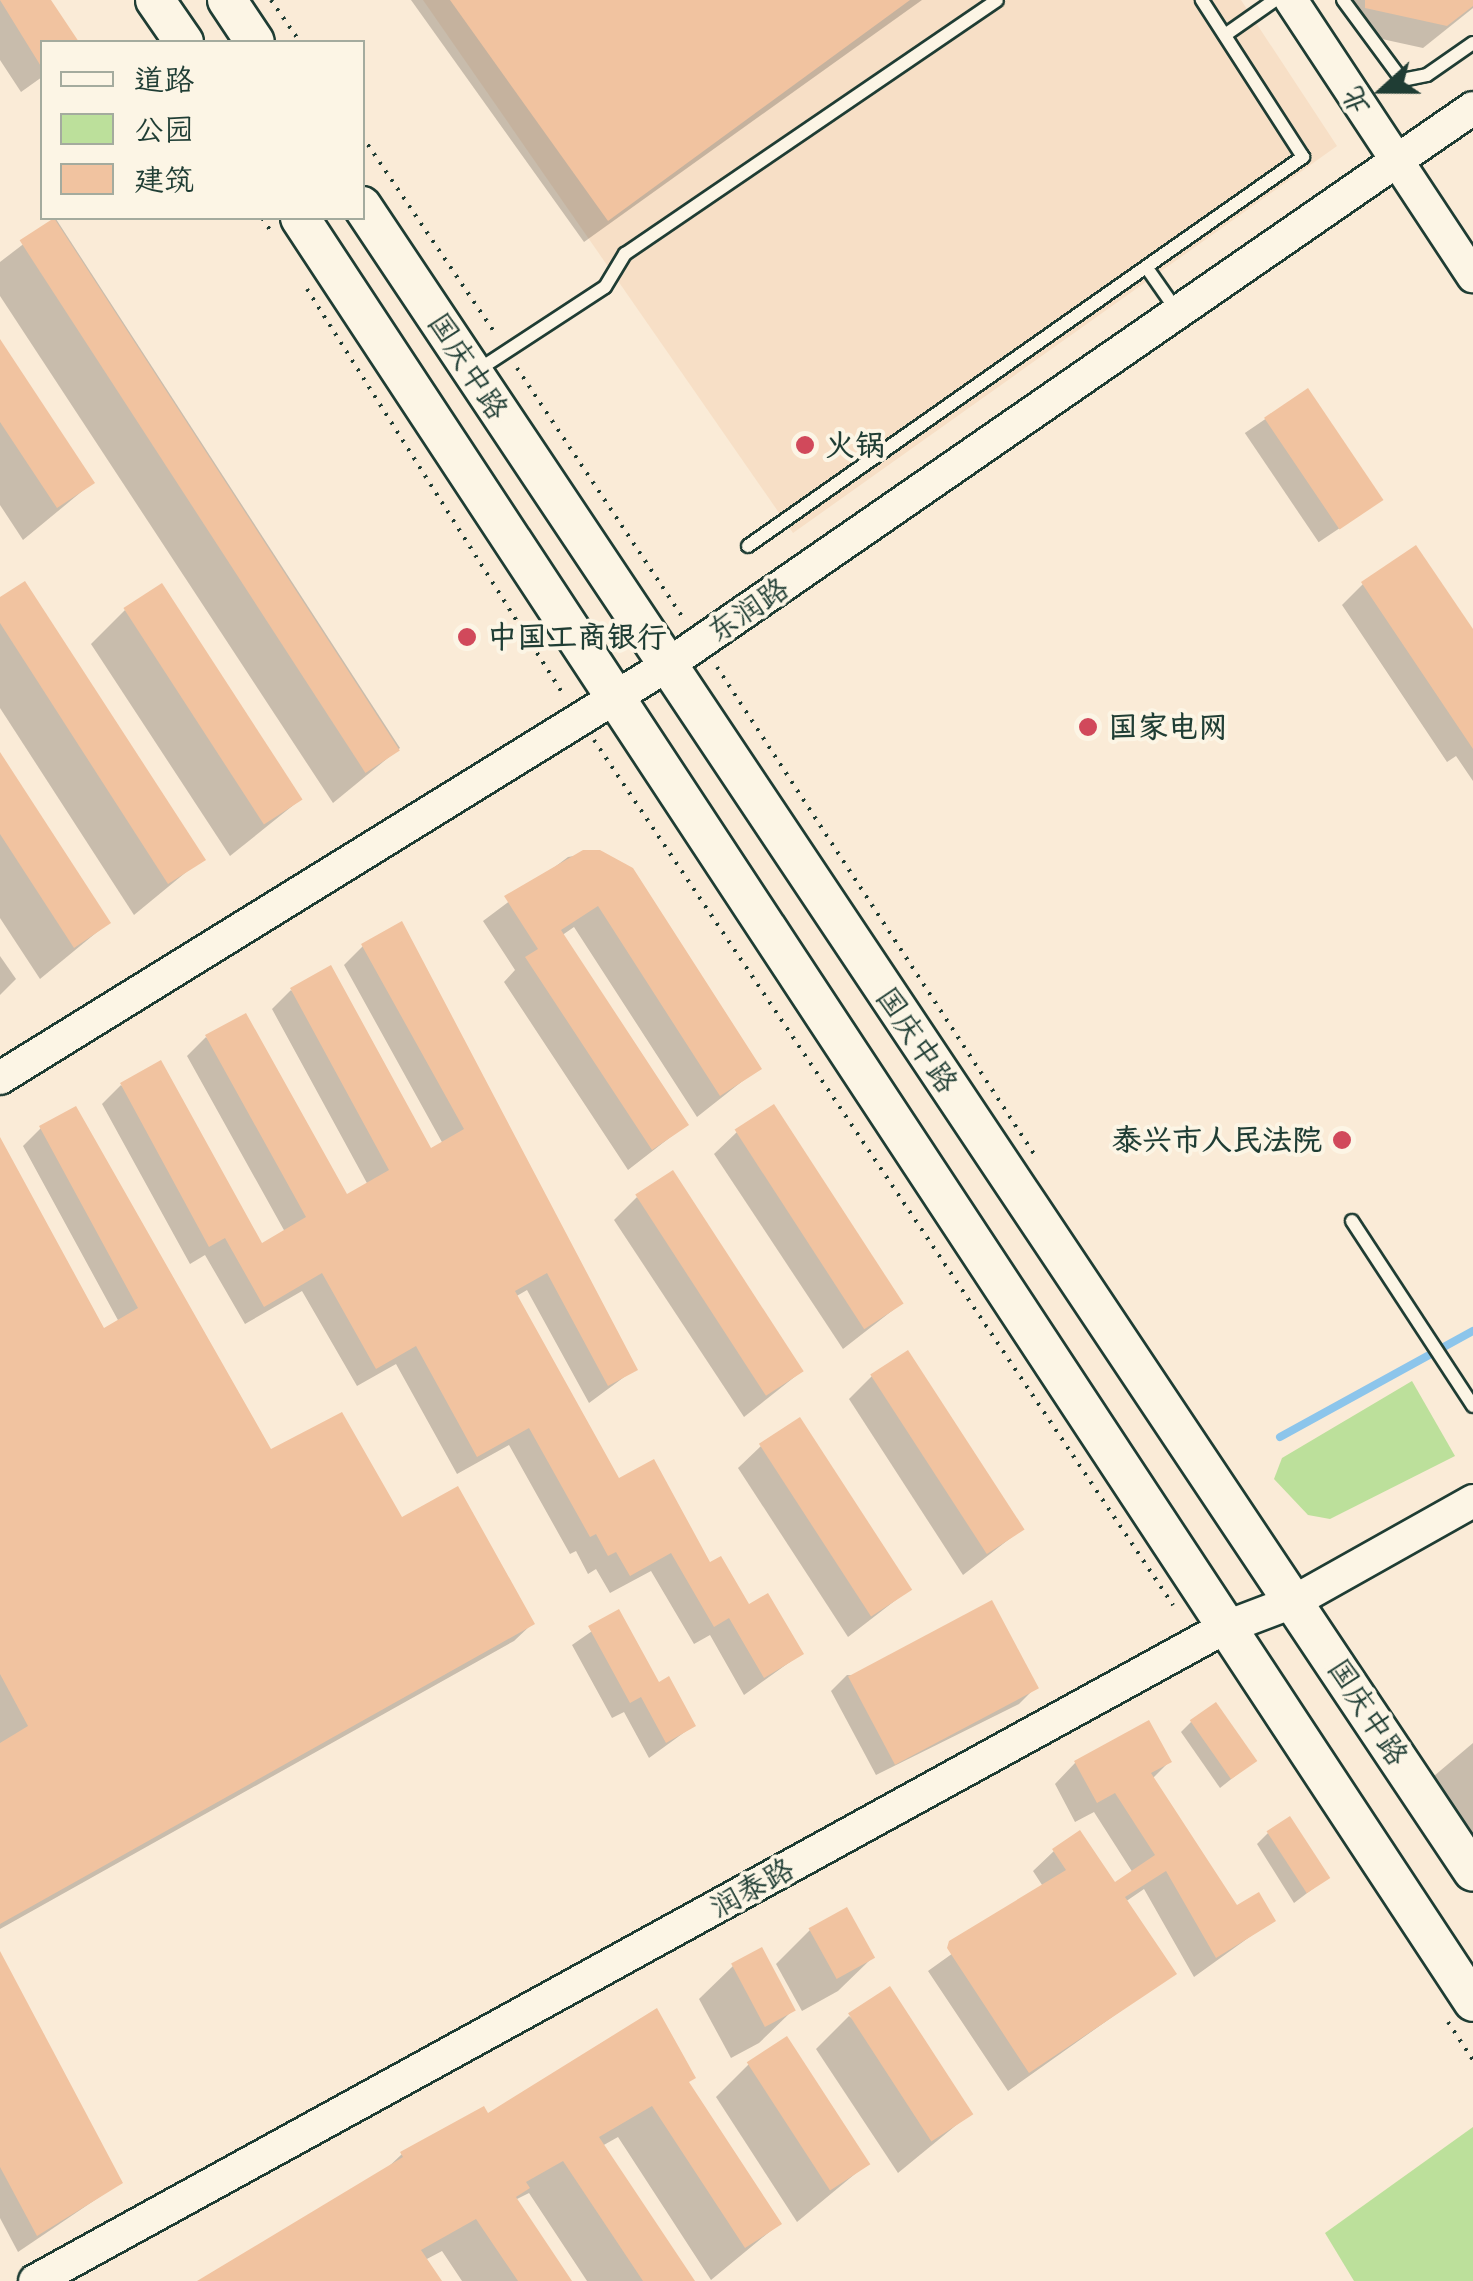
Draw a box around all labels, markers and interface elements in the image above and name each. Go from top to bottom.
legend [40,40,365,220]
north arrow [1333,40,1433,140]
text: 道路 [134,59,194,100]
text: 北 [1332,81,1378,121]
text: 公园 [134,109,194,150]
text: 建筑 [134,159,194,200]
street label: 国庆中路 [420,306,516,426]
place label: 火锅 [825,427,885,463]
marker: 火锅 [794,434,816,456]
street label: 东润路 [701,570,795,650]
place label: 中国工商银行 [487,619,667,655]
marker: 中国工商银行 [456,626,478,648]
place label: 国家电网 [1108,709,1228,745]
marker: 国家电网 [1077,716,1099,738]
street label: 国庆中路 [869,980,965,1100]
place label: 泰兴市人民法院 [1112,1122,1322,1158]
marker: 泰兴市人民法院 [1331,1129,1353,1151]
street label: 国庆中路 [1320,1652,1416,1772]
street label: 润泰路 [704,1850,800,1926]

